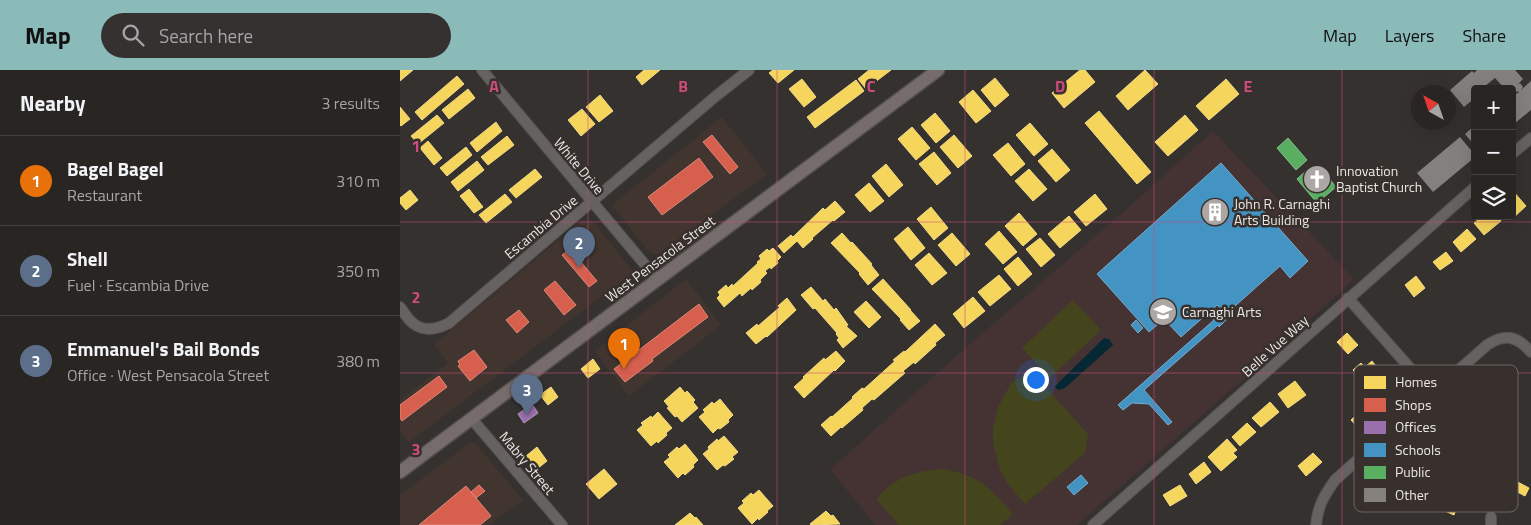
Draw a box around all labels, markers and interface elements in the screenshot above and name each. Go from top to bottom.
search box [101,13,451,58]
text: Map [25,17,71,53]
icon: search [119,21,147,49]
text: Search here [159,21,253,50]
text: Map [1323,22,1357,49]
text: Layers [1385,22,1434,49]
text: Share [1462,22,1506,49]
text: A [489,74,499,98]
text: B [678,74,688,98]
text: C [867,74,876,98]
text: D [1055,74,1065,98]
text: E [1244,74,1253,98]
north arrow [1411,85,1456,130]
map controls [1471,85,1516,220]
button: + [1471,85,1516,130]
text: Nearby [20,87,85,119]
text: 3 results [321,91,380,115]
button: − [1471,130,1516,175]
street label: White Drive [549,133,609,199]
text: 1 [412,134,420,158]
text: Bagel Bagel [67,154,164,183]
place label: Innovation Baptist Church [1336,160,1422,197]
church icon: Innovation Baptist Church [1302,164,1332,194]
text: 1 [32,169,40,193]
text: 310 m [336,169,380,193]
button: layers [1471,175,1516,220]
text: Restaurant [67,183,142,207]
street label: Escambia Drive [499,190,582,264]
place label: John R. Carnaghi Arts Building [1234,193,1330,230]
building icon: John R. Carnaghi Arts Building [1200,197,1230,227]
street label: West Pensacola Street [600,210,719,307]
pin: 2 [563,227,595,268]
text: Shell [67,244,108,273]
text: 2 [32,259,40,283]
text: 350 m [336,259,380,283]
text: Fuel · Escambia Drive [67,273,209,297]
text: 2 [412,285,420,309]
school or university icon: Carnaghi Arts [1148,297,1178,327]
place label: Carnaghi Arts [1182,301,1261,322]
street label: Belle Vue Way [1237,310,1313,381]
pin: 1 [608,328,640,369]
text: Emmanuel's Bail Bonds [67,334,260,363]
text: 3 [32,349,40,373]
text: 380 m [336,349,380,373]
text: Office · West Pensacola Street [67,363,269,387]
legend [1354,365,1518,512]
your location [1023,367,1049,393]
text: Homes [1395,371,1437,392]
pin: 3 [511,374,543,415]
text: Shops [1395,394,1431,415]
text: Offices [1395,416,1436,437]
street label: Mabry Street [495,426,560,499]
text: 3 [412,437,420,461]
text: Schools [1395,439,1441,460]
text: Public [1395,461,1431,482]
text: Other [1395,484,1429,505]

